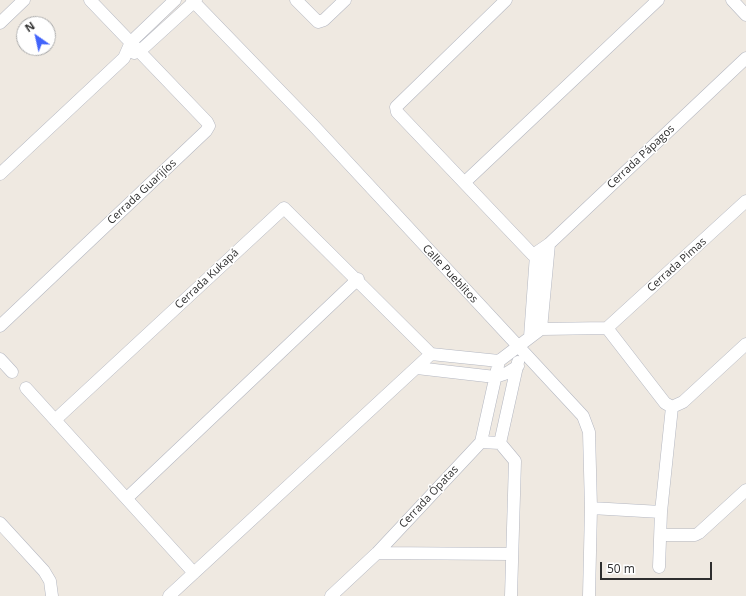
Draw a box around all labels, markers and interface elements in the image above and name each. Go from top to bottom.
north arrow [16,16,56,56]
text: N [22,18,37,35]
street label: Cerrada Pápagos [605,122,677,192]
street label: Cerrada Guarijíos [105,157,179,227]
street label: Cerrada Pimas [645,235,709,295]
street label: Calle Pueblitos [420,242,480,306]
street label: Cerrada Kukapá [172,246,242,312]
street label: Cerrada Ópatas [397,463,461,531]
scale bar [602,554,714,580]
text: 50 m [607,560,635,577]

